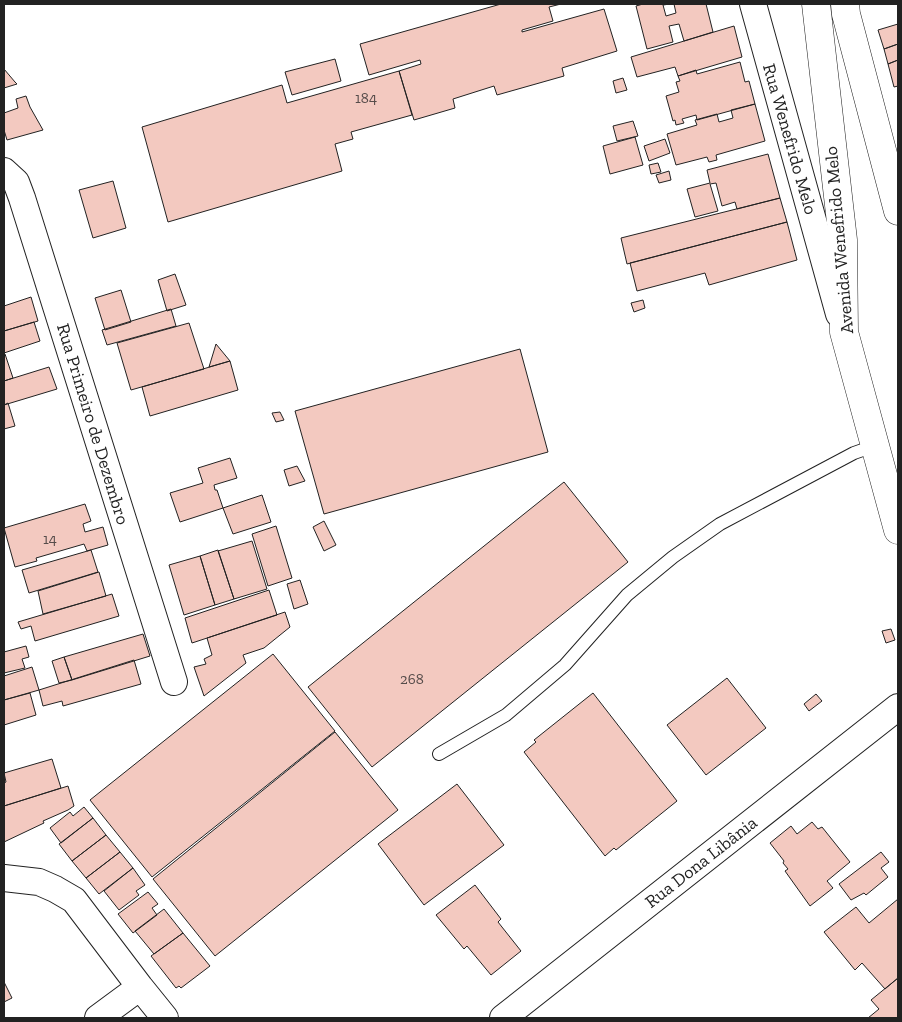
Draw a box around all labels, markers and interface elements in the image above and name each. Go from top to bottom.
street label: Rua Wenefrido Melo [758,61,822,217]
house number: 184 [355,89,377,107]
street label: Avenida Wenefrido Melo [820,145,858,335]
street label: Rua Primeiro de Dezembro [52,321,134,527]
house number: 14 [43,530,57,548]
house number: 268 [400,670,424,688]
street label: Rua Dona Libânia [641,811,762,913]

